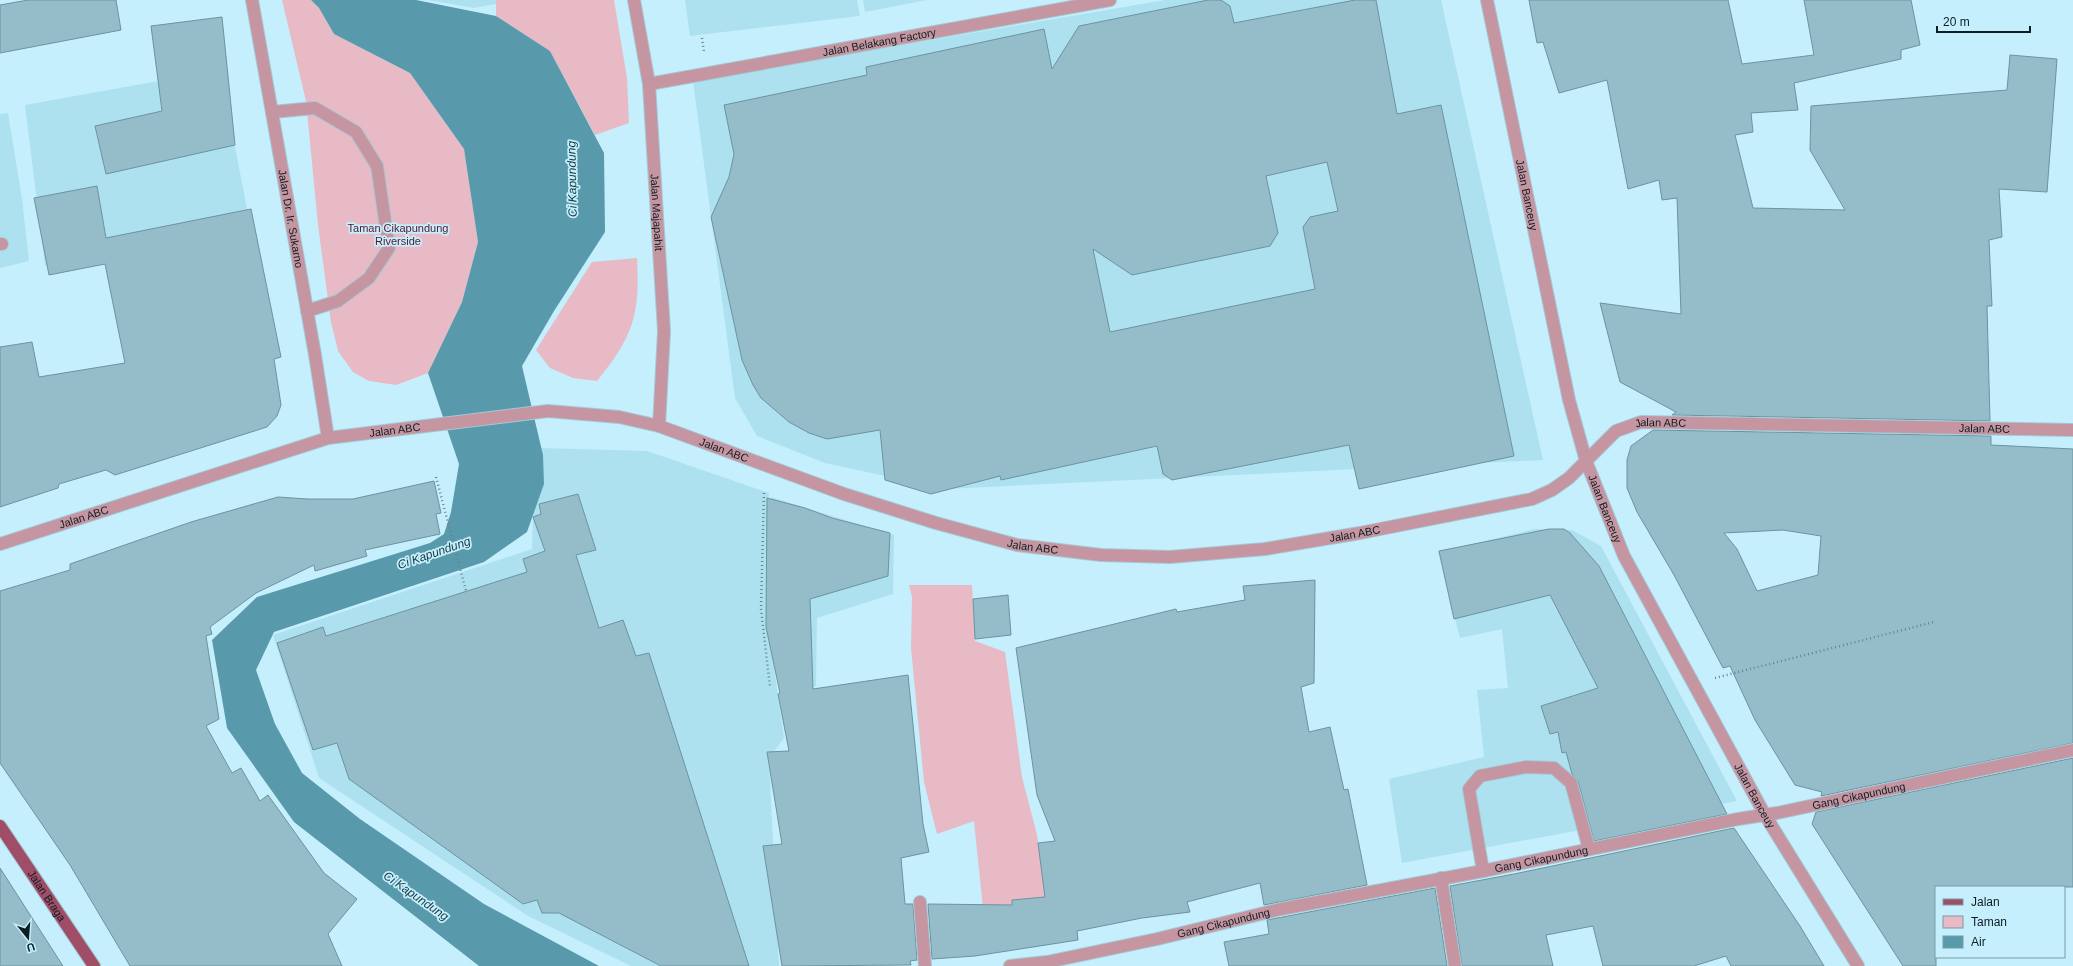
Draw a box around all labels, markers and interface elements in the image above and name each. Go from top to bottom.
scale bar [1937,8,2030,34]
text: 20 m [1943,15,1970,29]
street label: Jalan Belakang Factory [822,26,937,58]
water label: Ci Kapundung [564,141,580,217]
street label: Jalan Banceuy [1514,158,1540,232]
street label: Jalan Dr. Ir. Sukarno [276,168,305,269]
street label: Jalan Majapahit [648,174,665,251]
park label: Taman Cikapundung Riverside [348,222,448,247]
street label: Jalan ABC [1633,416,1686,430]
street label: Jalan ABC [369,421,421,439]
street label: Jalan ABC [1959,422,2010,435]
street label: Jalan ABC [698,435,750,464]
street label: Jalan Banceuy [1586,473,1624,545]
street label: Jalan ABC [57,503,110,531]
street label: Jalan ABC [1328,523,1381,544]
water label: Ci Kapundung [396,534,473,572]
street label: Jalan ABC [1006,537,1059,556]
street label: Jalan Banceuy [1732,761,1778,831]
street label: Gang Cikapundung [1811,780,1906,811]
street label: Gang Cikapundung [1493,844,1589,875]
street label: Jalan Braga [25,868,69,924]
water label: Ci Kapundung [381,868,451,924]
legend [1935,886,2065,958]
text: Jalan [1971,895,2000,909]
street label: Gang Cikapundung [1176,906,1271,940]
text: Taman [1971,915,2007,929]
north arrow [8,918,48,958]
text: Air [1971,935,1986,949]
text: U [25,941,36,954]

